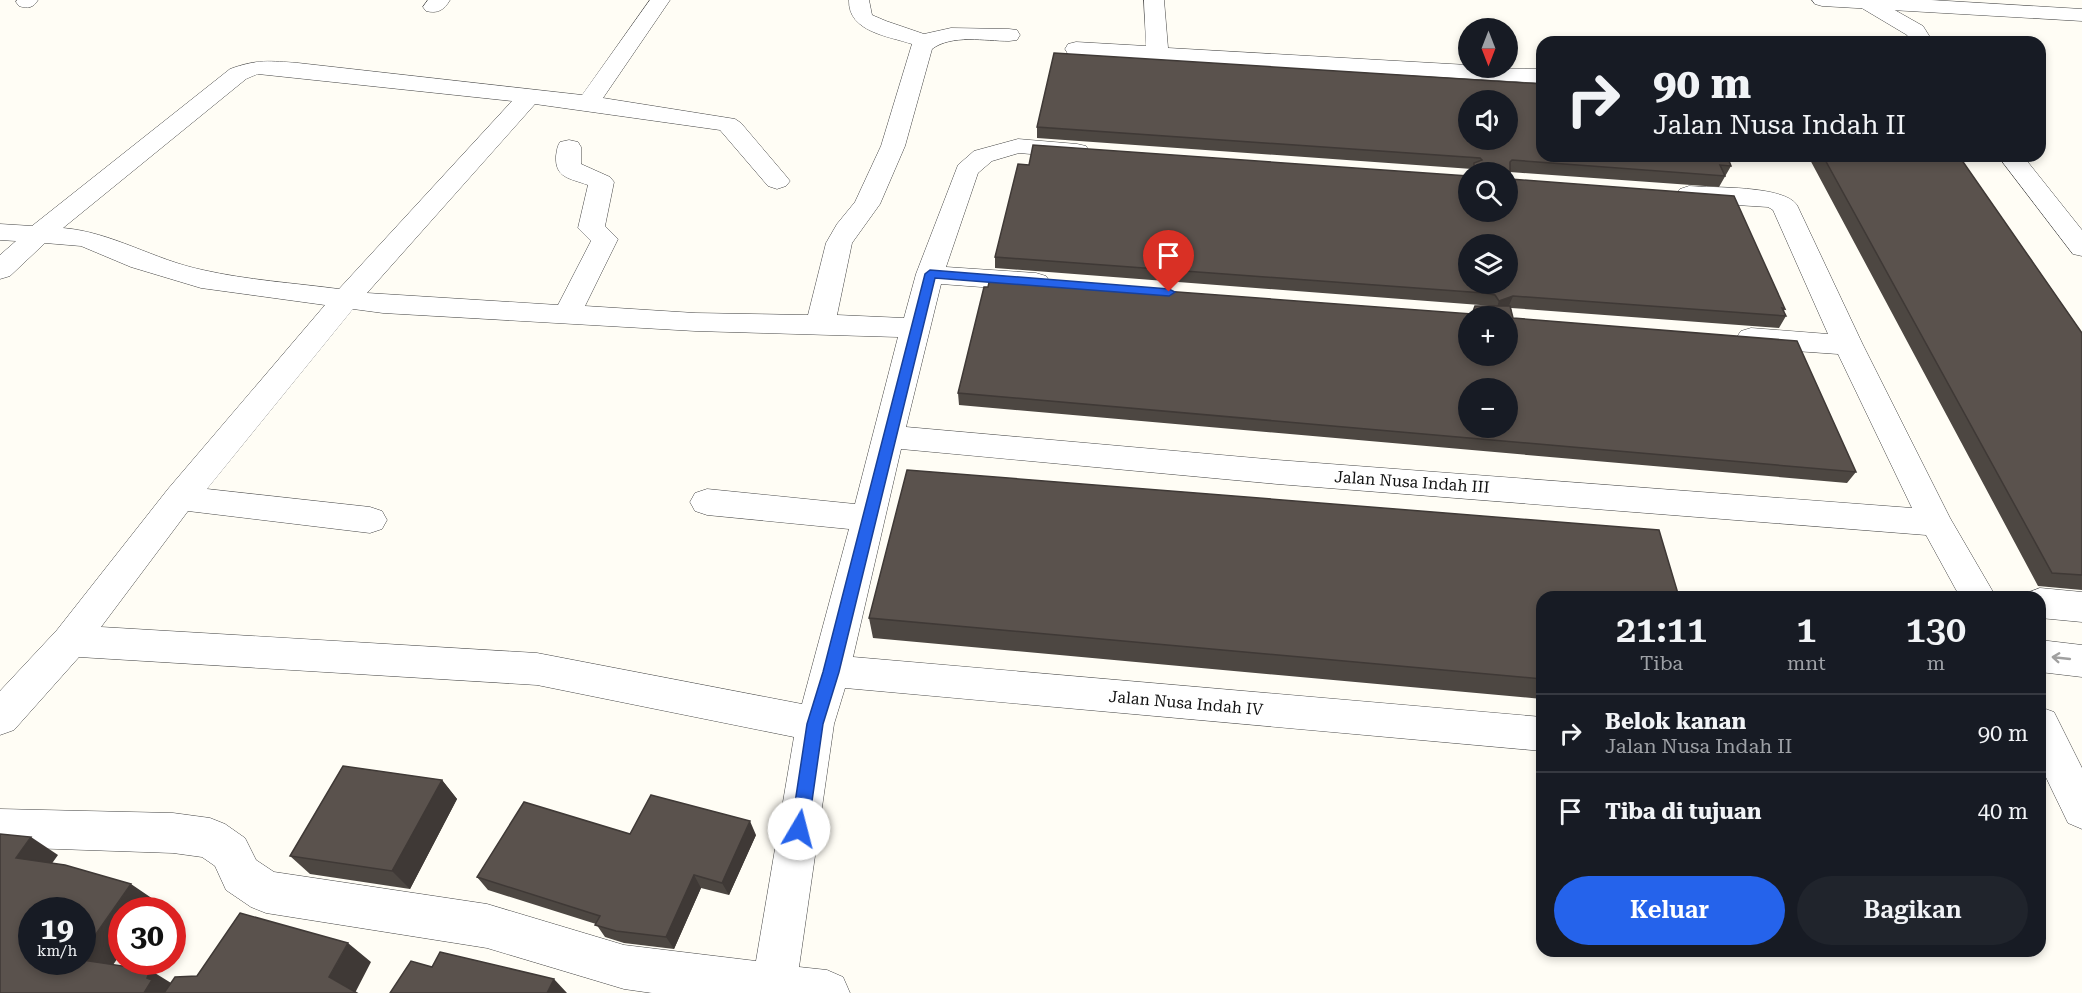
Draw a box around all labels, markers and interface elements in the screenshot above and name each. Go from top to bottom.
north arrow [1458,18,1518,78]
map controls [1458,18,1518,438]
text: 90 m [1653,59,1751,108]
icon: right [1554,60,1632,138]
button: sound [1458,90,1518,150]
text: Jalan Nusa Indah II [1653,109,1906,141]
button: search [1458,162,1518,222]
pin [1143,230,1194,292]
button: layers [1458,234,1518,294]
icon: arrive [1152,239,1185,272]
button: + [1458,306,1518,366]
button: − [1458,378,1518,438]
street label: Jalan Nusa Indah III [1334,467,1490,497]
text: 21:11 [1616,609,1707,651]
text: 1 [1796,609,1816,651]
text: 130 [1906,609,1966,651]
text: Tiba [1640,651,1683,675]
text: mnt [1787,651,1826,675]
text: m [1927,651,1945,675]
one-way arrow [2052,652,2071,663]
street label: Jalan Nusa Indah IV [1108,687,1265,719]
text: Belok kanan [1605,709,1746,734]
icon: right [1554,717,1587,750]
text: 90 m [1978,721,2028,746]
text: Jalan Nusa Indah II [1605,734,1792,758]
icon: arrive [1554,795,1587,828]
position arrow [767,797,831,861]
text: Tiba di tujuan [1605,799,1761,824]
text: 40 m [1978,799,2028,824]
button: Keluar [1554,876,1785,945]
button: Bagikan [1797,876,2028,945]
speed limit sign: 30 [108,897,186,975]
text: 19 [40,911,74,946]
text: km/h [37,942,77,960]

